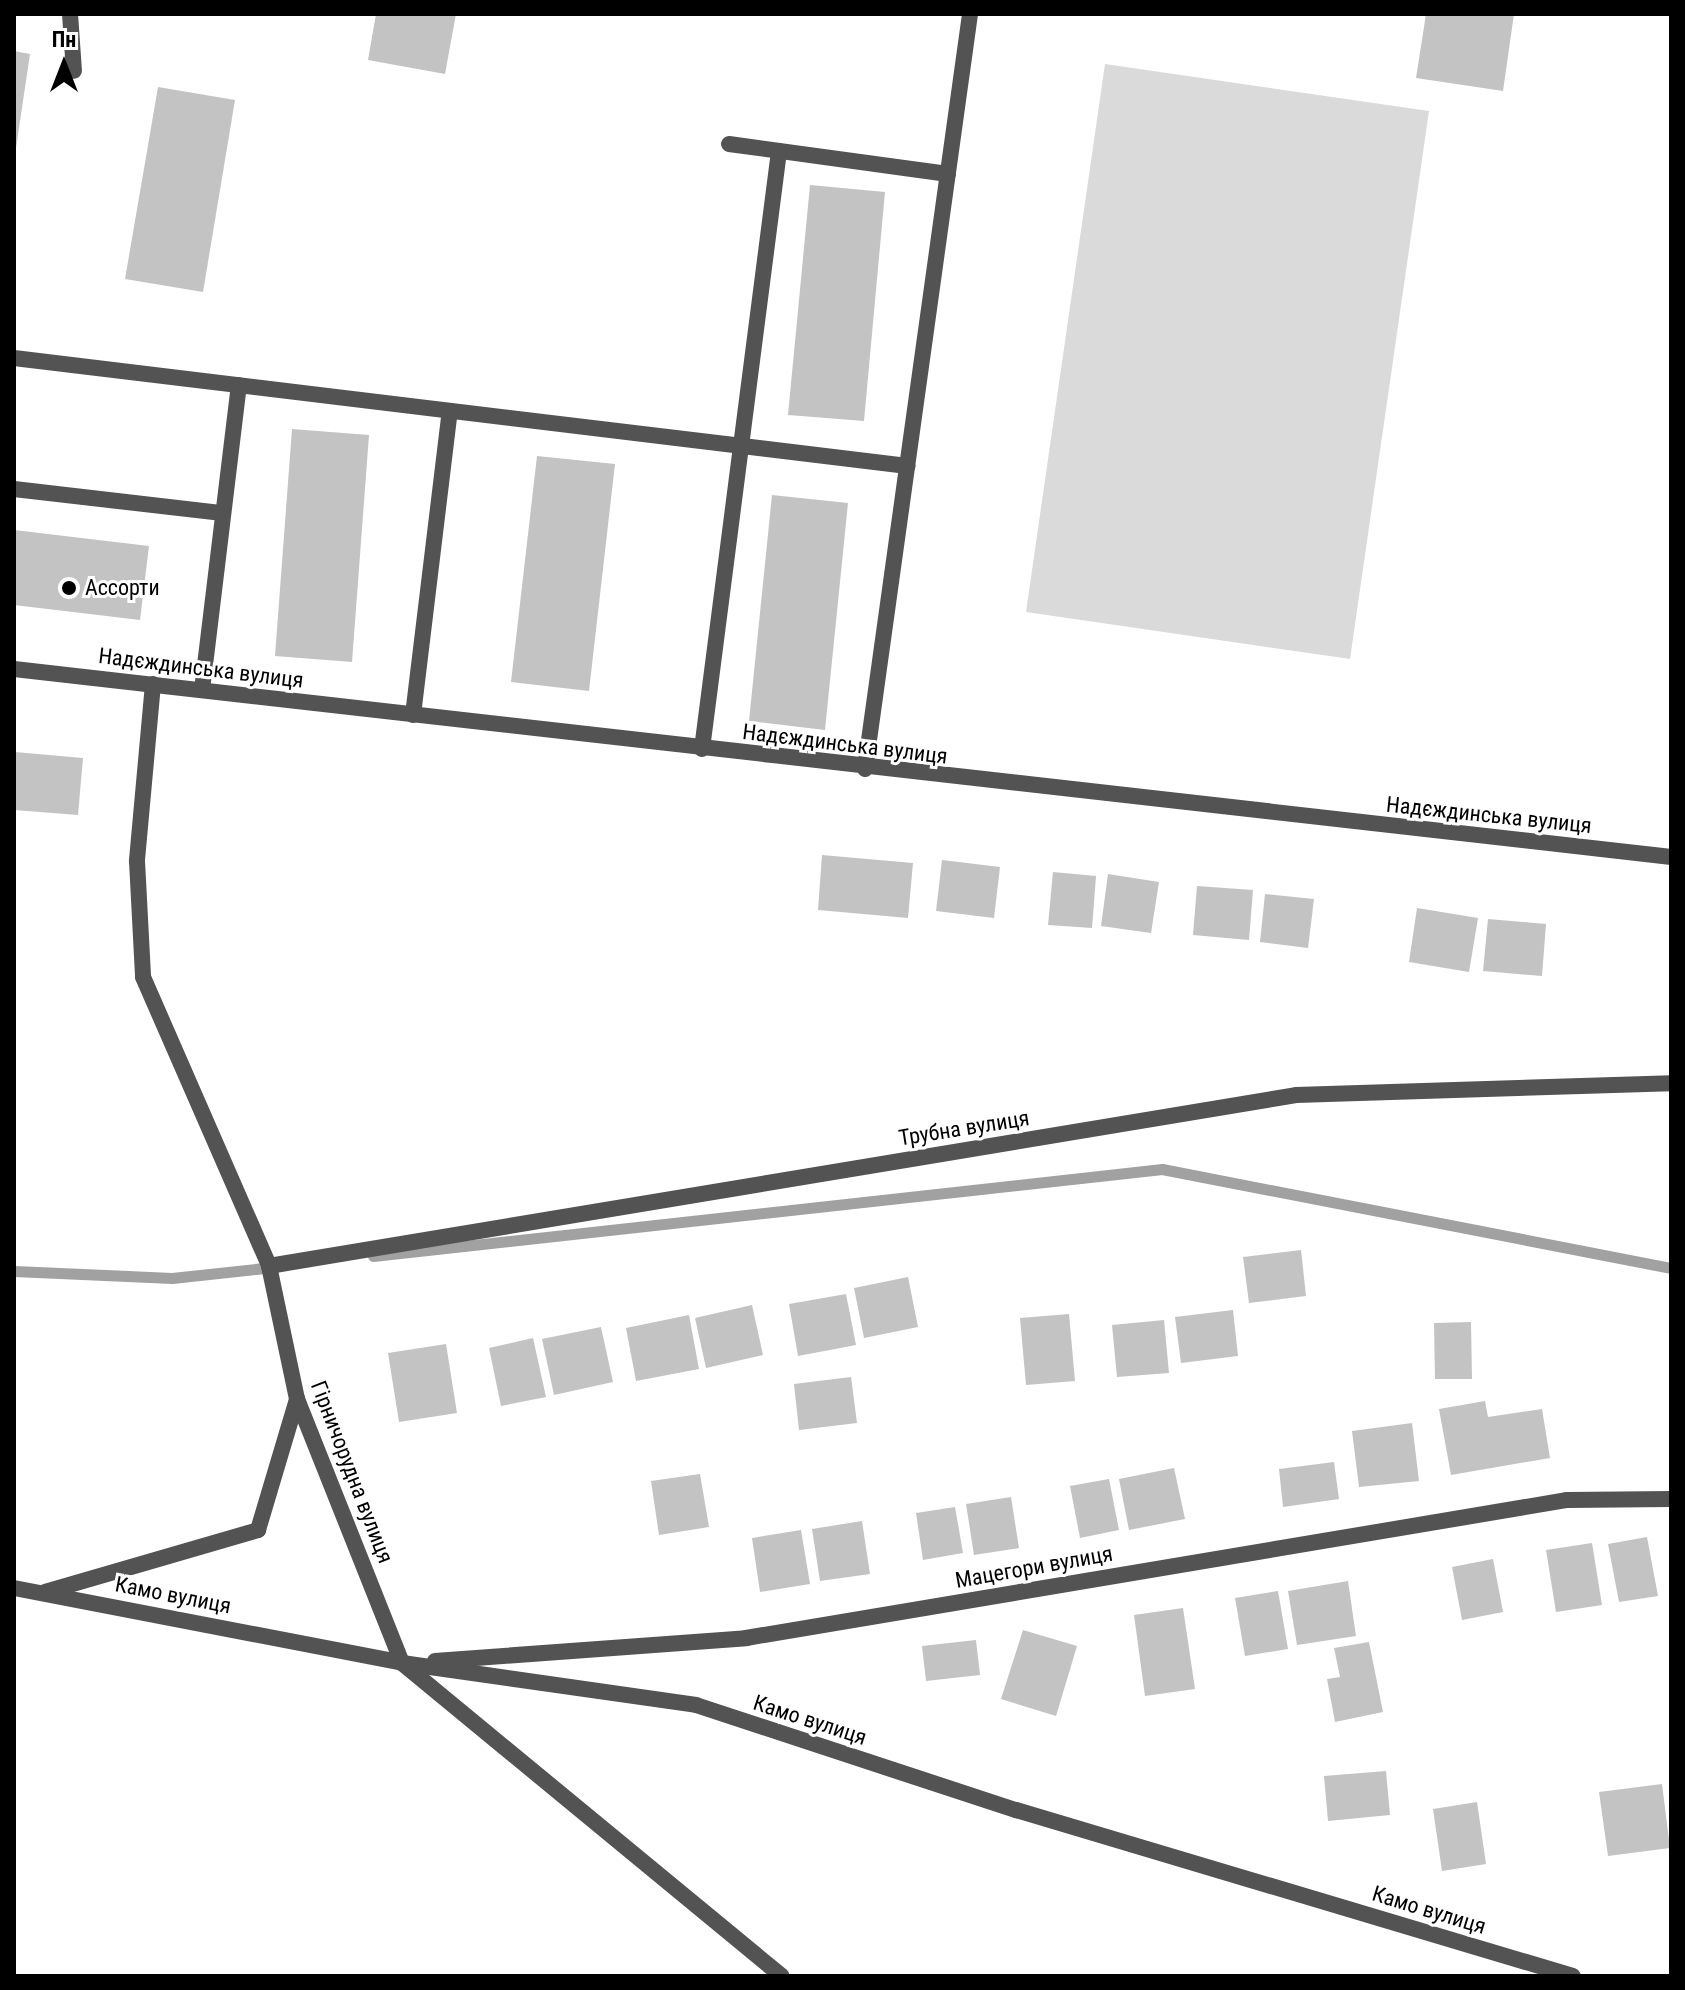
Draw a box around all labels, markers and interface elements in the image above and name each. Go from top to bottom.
north arrow [24,24,104,104]
text: Пн [52,27,76,52]
place label: Ассорти [85,575,160,601]
marker: Ассорти [60,579,78,597]
street label: Надєждинська вулиця [97,642,305,694]
street label: Надєждинська вулиця [741,718,949,770]
street label: Надєждинська вулиця [1385,791,1593,839]
street label: Трубна вулиця [897,1105,1031,1151]
street label: Гірничорудна вулиця [305,1377,399,1567]
street label: Мацегори вулиця [953,1540,1115,1594]
street label: Камо вулиця [113,1571,233,1619]
street label: Камо вулиця [750,1689,870,1751]
street label: Камо вулиця [1369,1880,1489,1940]

